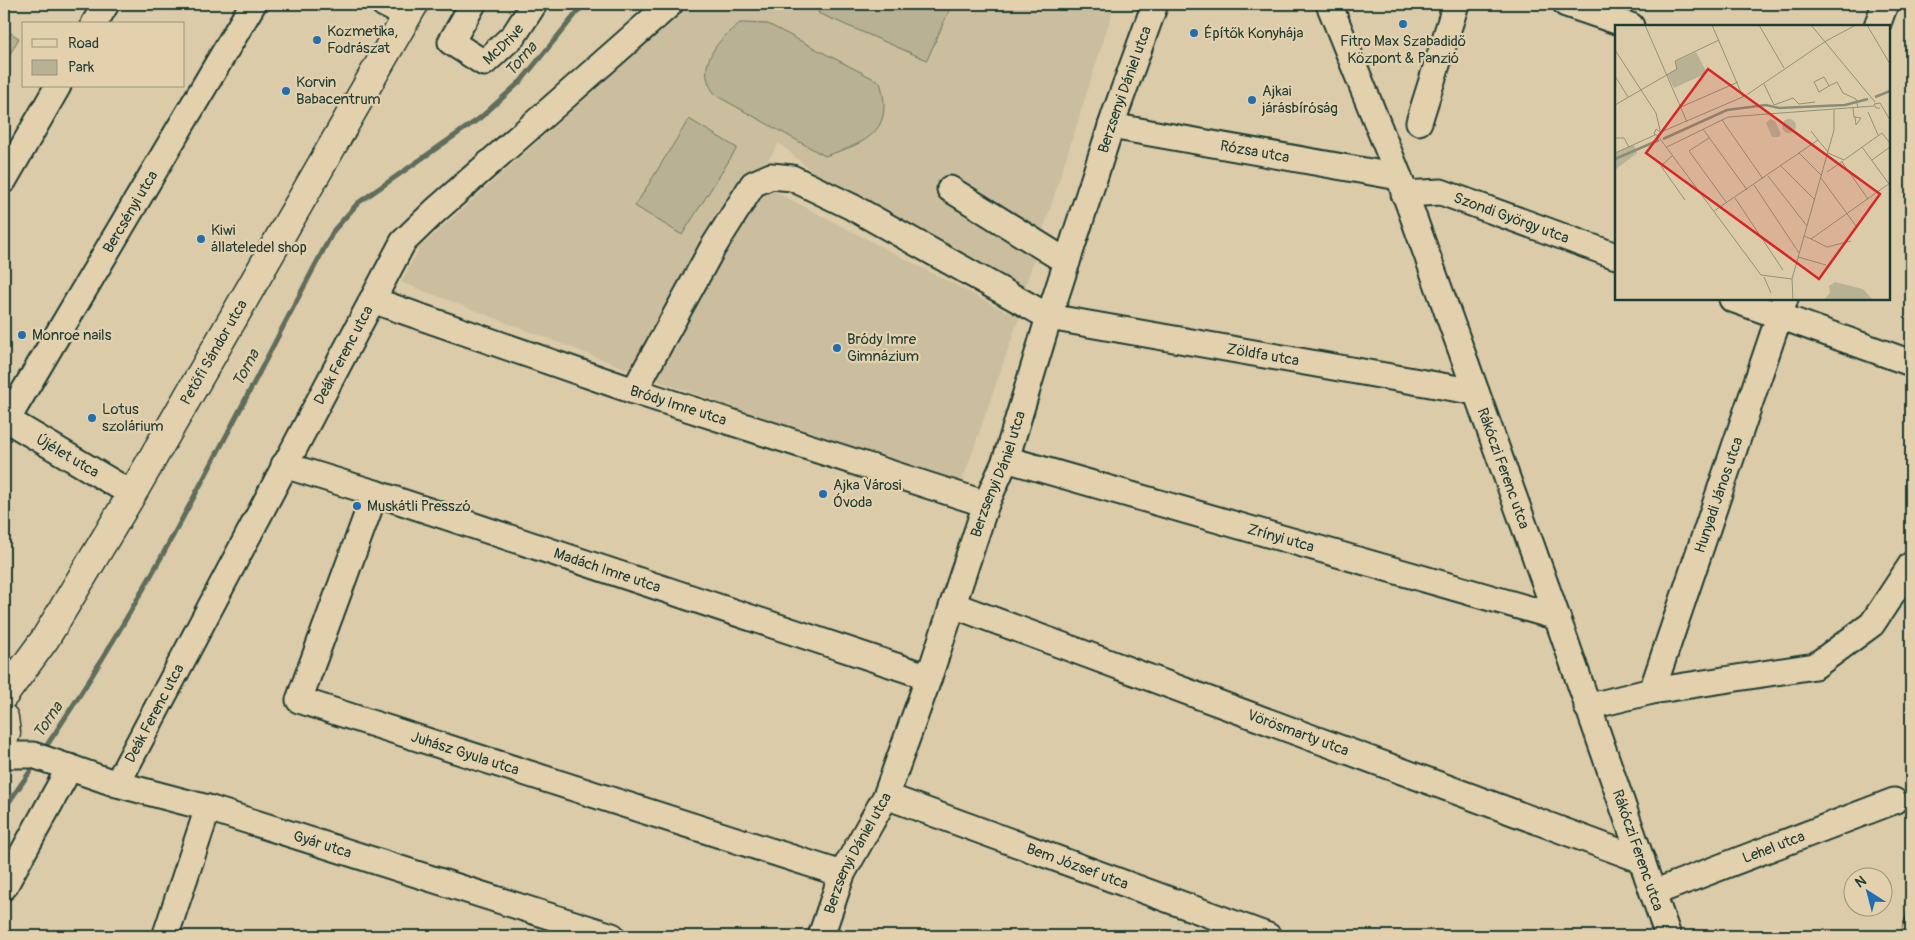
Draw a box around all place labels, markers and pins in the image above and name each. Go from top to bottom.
marker: Fitro Max Szabadidő Központ & Panzió [1397,18,1409,30]
place label: Kozmetika, Fodrászat [327,22,398,58]
place label: Építők Konyhája [1204,24,1303,43]
marker: Építők Konyhája [1188,27,1200,39]
place label: Fitro Max Szabadidő Központ & Panzió [1340,32,1466,68]
marker: Kozmetika, Fodrászat [311,34,323,46]
place label: Korvin Babacentrum [296,73,381,109]
place label: Ajkai járásbíróság [1261,82,1338,118]
marker: Korvin Babacentrum [280,85,292,97]
marker: Ajkai járásbíróság [1246,94,1258,106]
place label: Kiwi állateledel shop [211,221,307,257]
marker: Kiwi állateledel shop [195,233,207,245]
place label: Monroe nails [32,326,112,345]
marker: Monroe nails [16,329,28,341]
place label: Bródy Imre Gimnázium [847,330,919,366]
marker: Bródy Imre Gimnázium [831,342,843,354]
place label: Lotus szolárium [102,400,164,436]
marker: Lotus szolárium [86,412,98,424]
place label: Ajka Városi Óvoda [833,476,902,512]
marker: Ajka Városi Óvoda [817,488,829,500]
place label: Muskátli Presszó [367,497,471,516]
marker: Muskátli Presszó [351,500,363,512]

